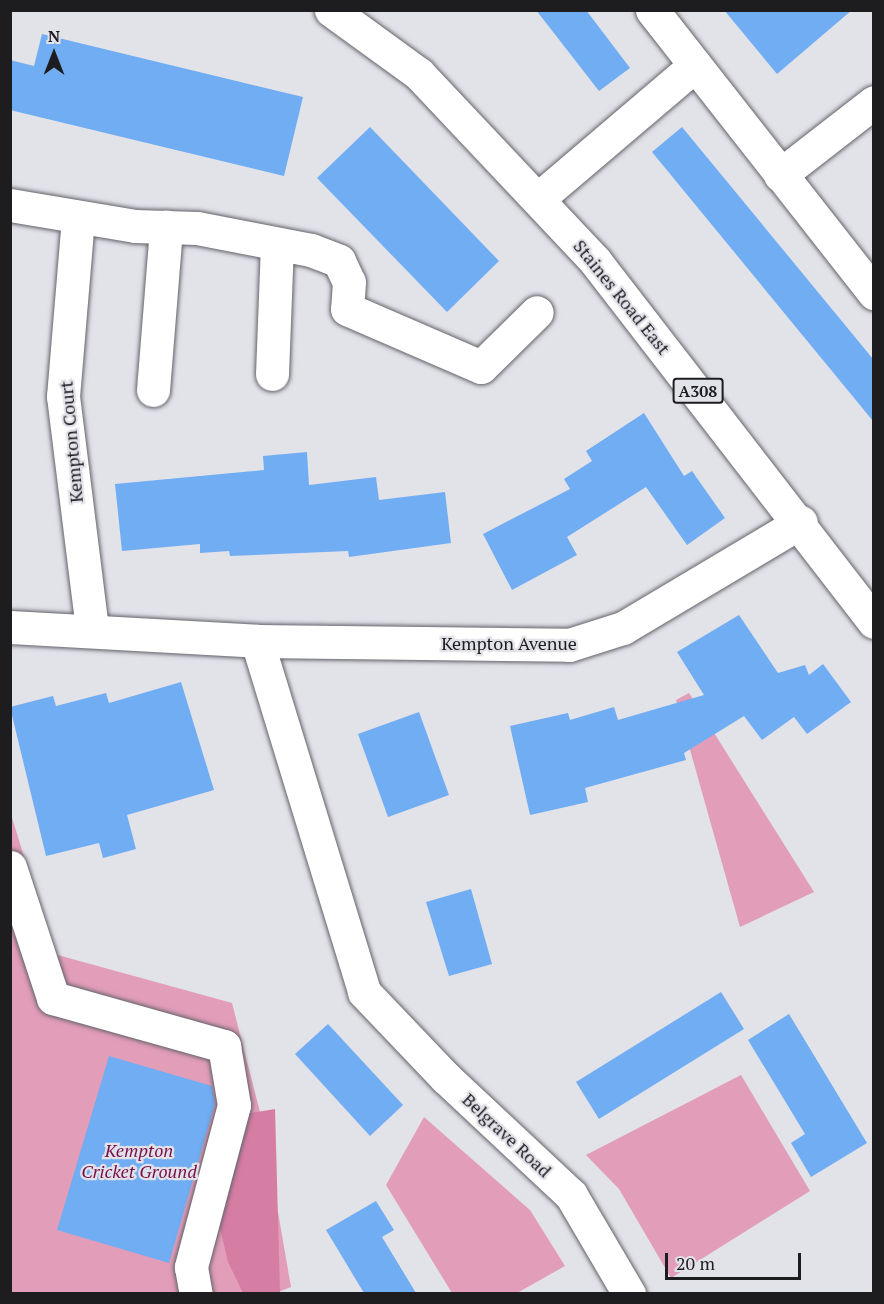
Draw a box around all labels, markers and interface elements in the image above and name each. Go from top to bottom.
north arrow [24,24,84,84]
text: N [48,25,60,47]
street label: Staines Road East [569,235,675,359]
road number: A308 [672,378,724,404]
street label: Kempton Court [55,380,87,504]
street label: Kempton Avenue [441,632,577,654]
street label: Belgrave Road [458,1088,556,1182]
park label: Kempton Cricket Ground [81,1140,197,1182]
scale bar [668,1241,804,1279]
text: 20 m [676,1251,715,1275]

